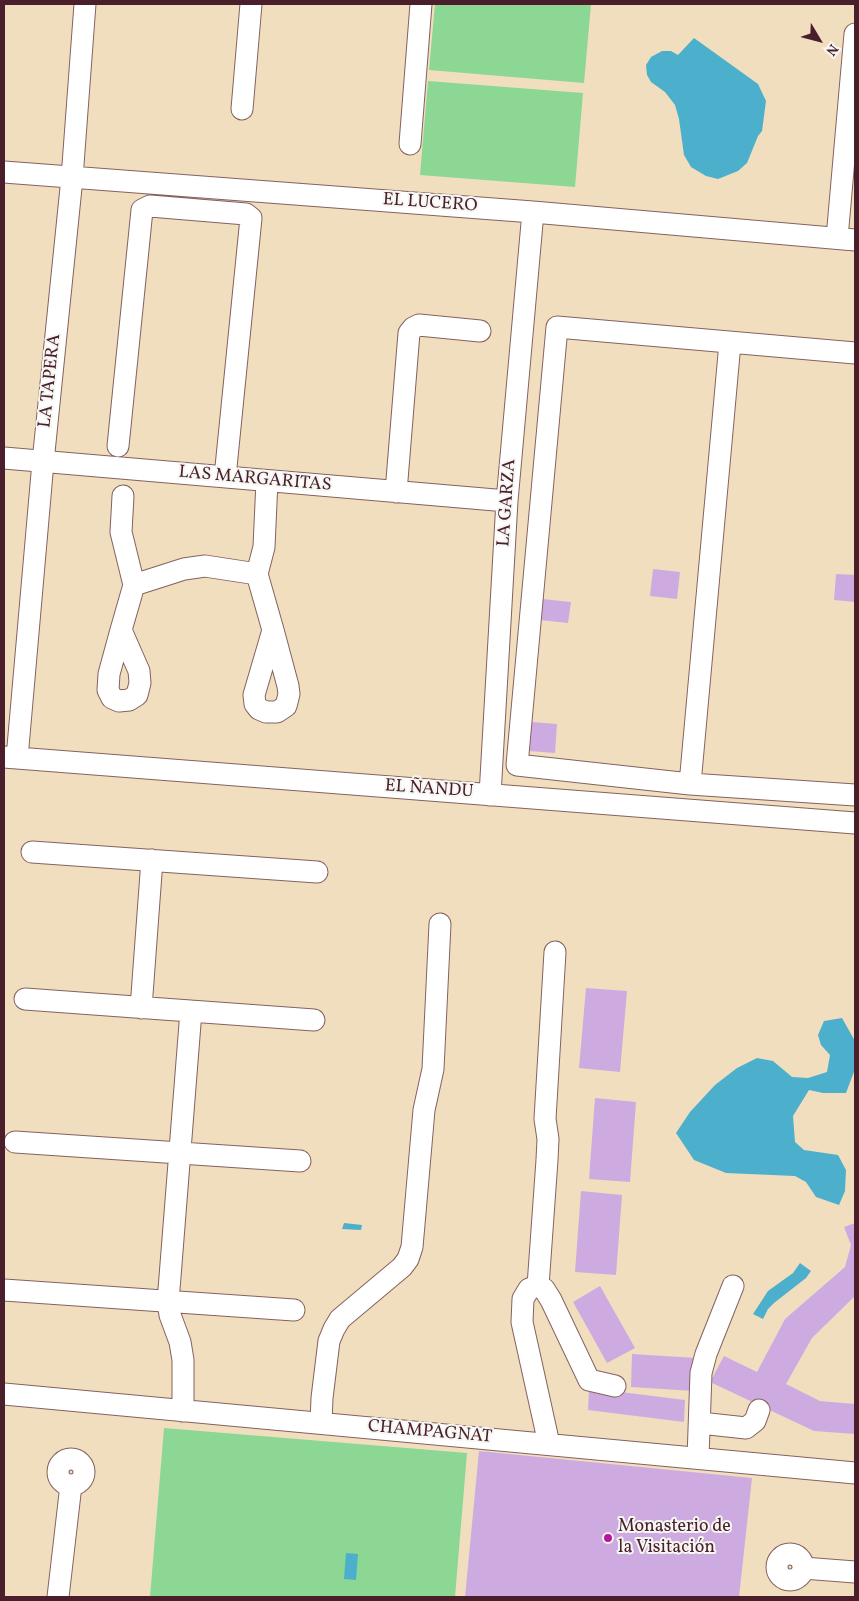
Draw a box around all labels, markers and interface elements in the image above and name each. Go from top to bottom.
north arrow [794,15,844,65]
text: N [821,40,842,59]
street label: EL LUCERO [382,190,478,218]
street label: LA TAPERA [35,333,67,429]
street label: LA GARZA [494,458,522,548]
street label: LAS MARGARITAS [178,463,332,497]
street label: EL ÑANDU [384,776,474,804]
street label: CHAMPAGNAT [367,1417,493,1449]
place label: Monasterio de la Visitación [618,1517,731,1560]
marker: Monasterio de la Visitación [602,1532,614,1544]

